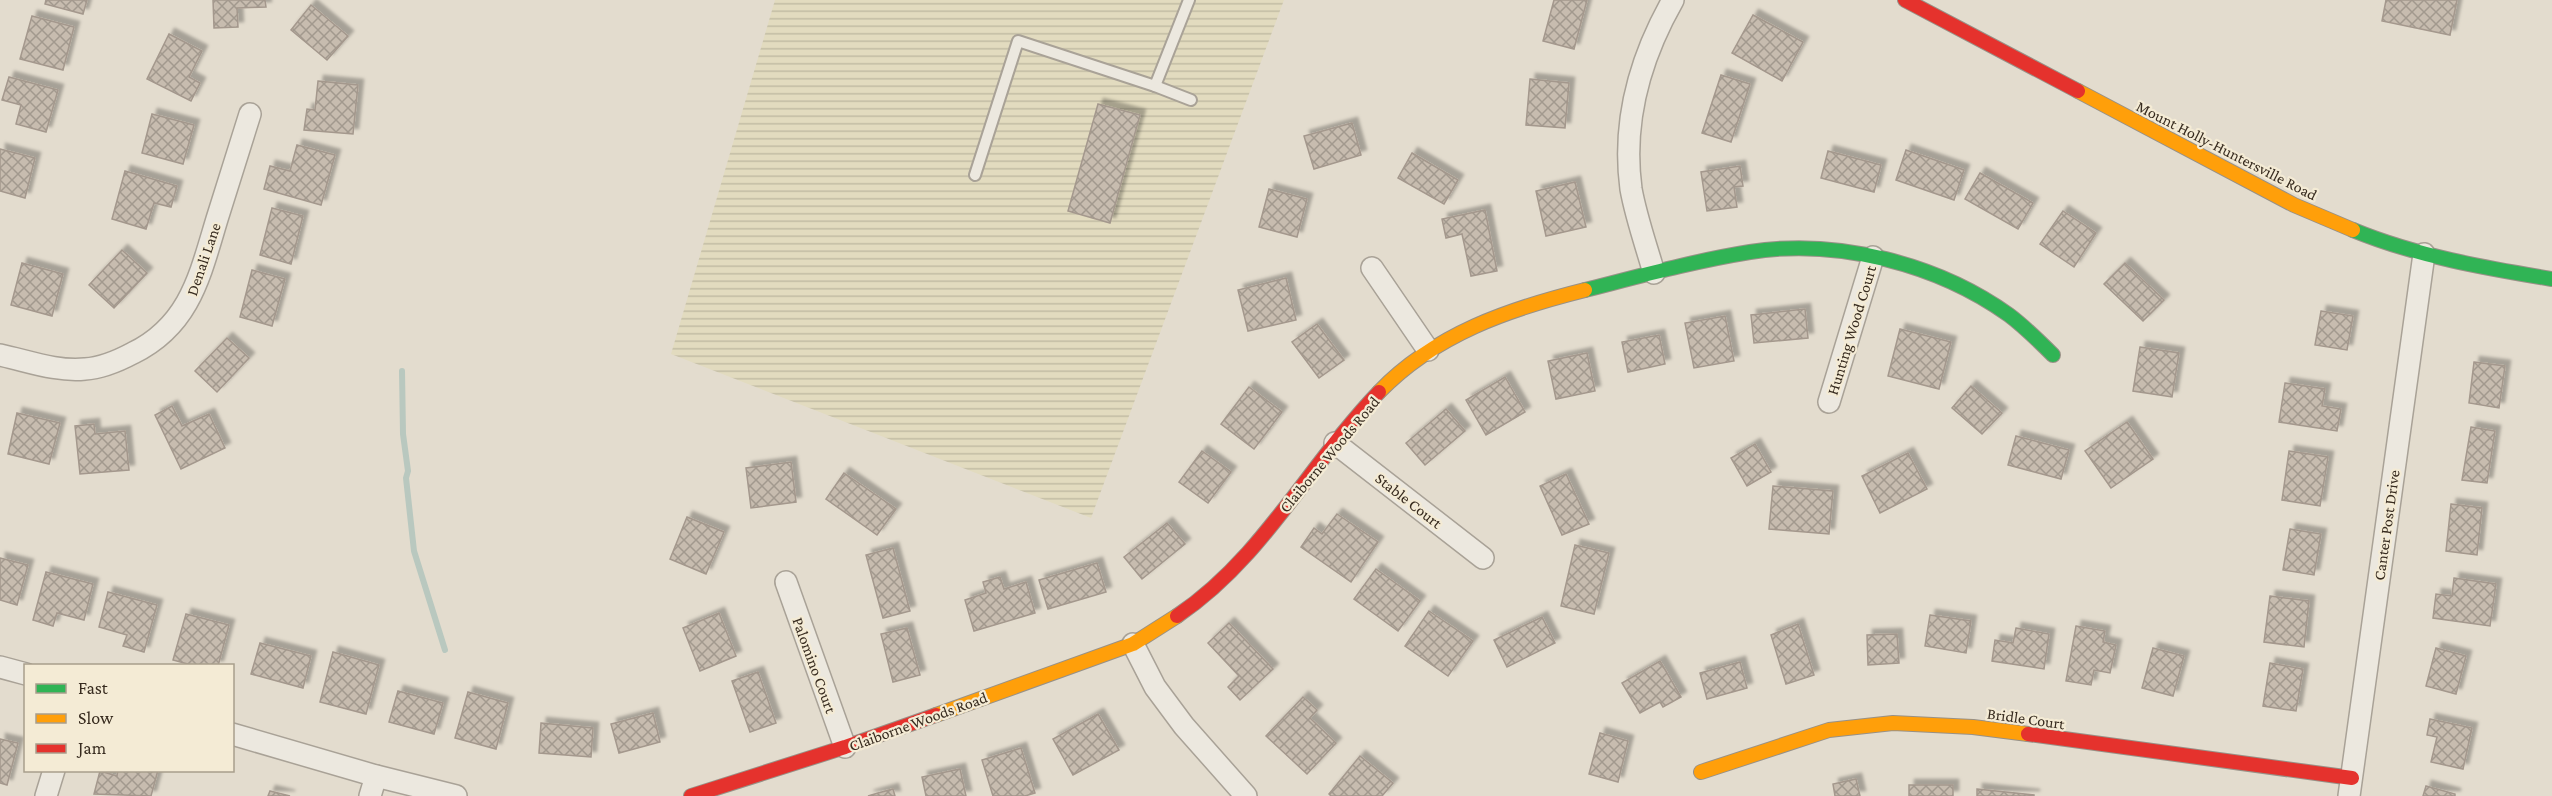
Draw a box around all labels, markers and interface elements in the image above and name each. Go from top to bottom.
street label: Mount Holly-Huntersville Road [2133,97,2320,205]
street label: Denali Lane [183,220,224,298]
street label: Hunting Wood Court [1824,263,1880,397]
street label: Claiborne Woods Road [1276,393,1383,516]
street label: Stable Court [1372,469,1446,532]
street label: Canter Post Drive [2370,469,2403,581]
street label: Palomino Court [789,615,840,716]
legend [24,664,234,772]
text: Fast [78,678,109,698]
street label: Claiborne Woods Road [847,688,990,754]
street label: Bridle Court [1986,705,2066,732]
text: Slow [78,708,114,728]
text: Jam [76,738,107,758]

